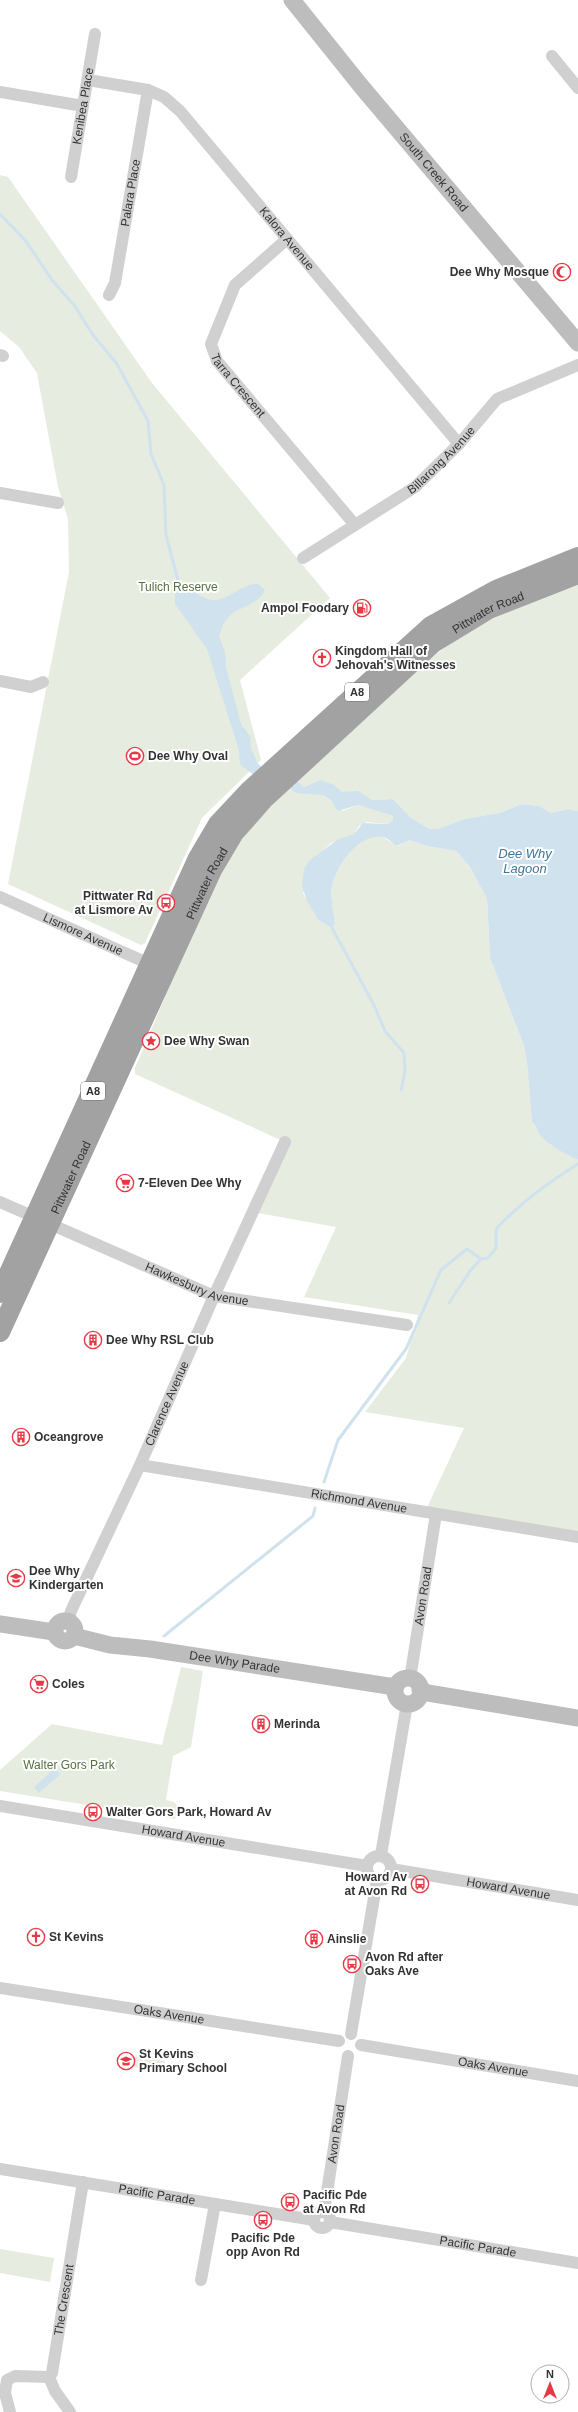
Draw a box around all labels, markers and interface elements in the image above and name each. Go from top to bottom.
street label: Kenibea Place [70,66,96,145]
street label: South Creek Road [396,130,471,214]
street label: Palara Place [118,158,143,227]
street label: Kalora Avenue [256,204,317,273]
mosque icon: Dee Why Mosque [552,262,572,282]
place label: Dee Why Mosque [450,265,549,279]
street label: Tarra Crescent [208,352,269,421]
street label: Billarong Avenue [405,423,478,497]
park label: Tulich Reserve [138,580,218,594]
street label: Pittwater Road [450,589,526,637]
fuel station icon: Ampol Foodary [352,598,372,618]
place label: Ampol Foodary [261,601,349,615]
place label: Kingdom Hall of Jehovah's Witnesses [335,644,456,672]
church icon: Kingdom Hall of Jehovah's Witnesses [312,648,332,668]
road number: A8 [345,683,369,701]
sports icon: Dee Why Oval [125,746,145,766]
place label: Dee Why Oval [148,749,228,763]
street label: Pittwater Road [183,845,231,922]
water label: Dee Why Lagoon [498,846,553,876]
place label: Pittwater Rd at Lismore Av [75,889,153,917]
bus stop icon: Pittwater Rd at Lismore Av [156,893,176,913]
street label: Lismore Avenue [41,910,125,958]
place icon: Dee Why Swan [141,1031,161,1051]
place label: Dee Why Swan [164,1034,249,1048]
road number: A8 [81,1082,105,1100]
street label: Pittwater Road [48,1139,94,1216]
supermarket icon: 7-Eleven Dee Why [115,1173,135,1193]
place label: 7-Eleven Dee Why [138,1176,242,1190]
street label: Hawkesbury Avenue [143,1260,250,1308]
building icon: Dee Why RSL Club [83,1330,103,1350]
place label: Dee Why RSL Club [106,1333,214,1347]
street label: Clarence Avenue [142,1359,192,1448]
building icon: Oceangrove [11,1427,31,1447]
place label: Oceangrove [34,1430,104,1444]
street label: Richmond Avenue [310,1486,409,1516]
place label: Dee Why Kindergarten [29,1564,104,1592]
street label: Avon Road [412,1566,435,1626]
school or university icon: Dee Why Kindergarten [6,1568,26,1588]
street label: Dee Why Parade [188,1648,281,1676]
supermarket icon: Coles [29,1674,49,1694]
place label: Coles [52,1677,85,1691]
building icon: Merinda [251,1714,271,1734]
place label: Merinda [274,1717,320,1731]
park label: Walter Gors Park [23,1758,116,1772]
bus stop icon: Walter Gors Park, Howard Av [83,1802,103,1822]
place label: Walter Gors Park, Howard Av [106,1805,272,1819]
street label: Howard Avenue [141,1822,227,1850]
place label: Howard Av at Avon Rd [345,1870,407,1898]
bus stop icon: Howard Av at Avon Rd [410,1874,430,1894]
street label: Howard Avenue [466,1875,552,1902]
church icon: St Kevins [26,1927,46,1947]
building icon: Ainslie [304,1929,324,1949]
place label: St Kevins [49,1930,104,1944]
place label: Ainslie [327,1932,367,1946]
place label: Avon Rd after Oaks Ave [365,1950,444,1978]
bus stop icon: Avon Rd after Oaks Ave [342,1954,362,1974]
street label: Oaks Avenue [133,2002,206,2027]
place label: St Kevins Primary School [139,2047,227,2075]
school or university icon: St Kevins Primary School [116,2051,136,2071]
street label: Oaks Avenue [457,2054,530,2080]
street label: Avon Road [325,2104,347,2164]
street label: Pacific Parade [118,2181,197,2208]
place label: Pacific Pde at Avon Rd [303,2188,367,2216]
bus stop icon: Pacific Pde at Avon Rd [280,2192,300,2212]
bus stop icon: Pacific Pde opp Avon Rd [253,2210,273,2230]
place label: Pacific Pde opp Avon Rd [226,2231,300,2259]
street label: Pacific Parade [439,2233,518,2260]
street label: The Crescent [51,2263,77,2337]
north arrow [530,2364,570,2404]
text: N [546,2368,554,2380]

